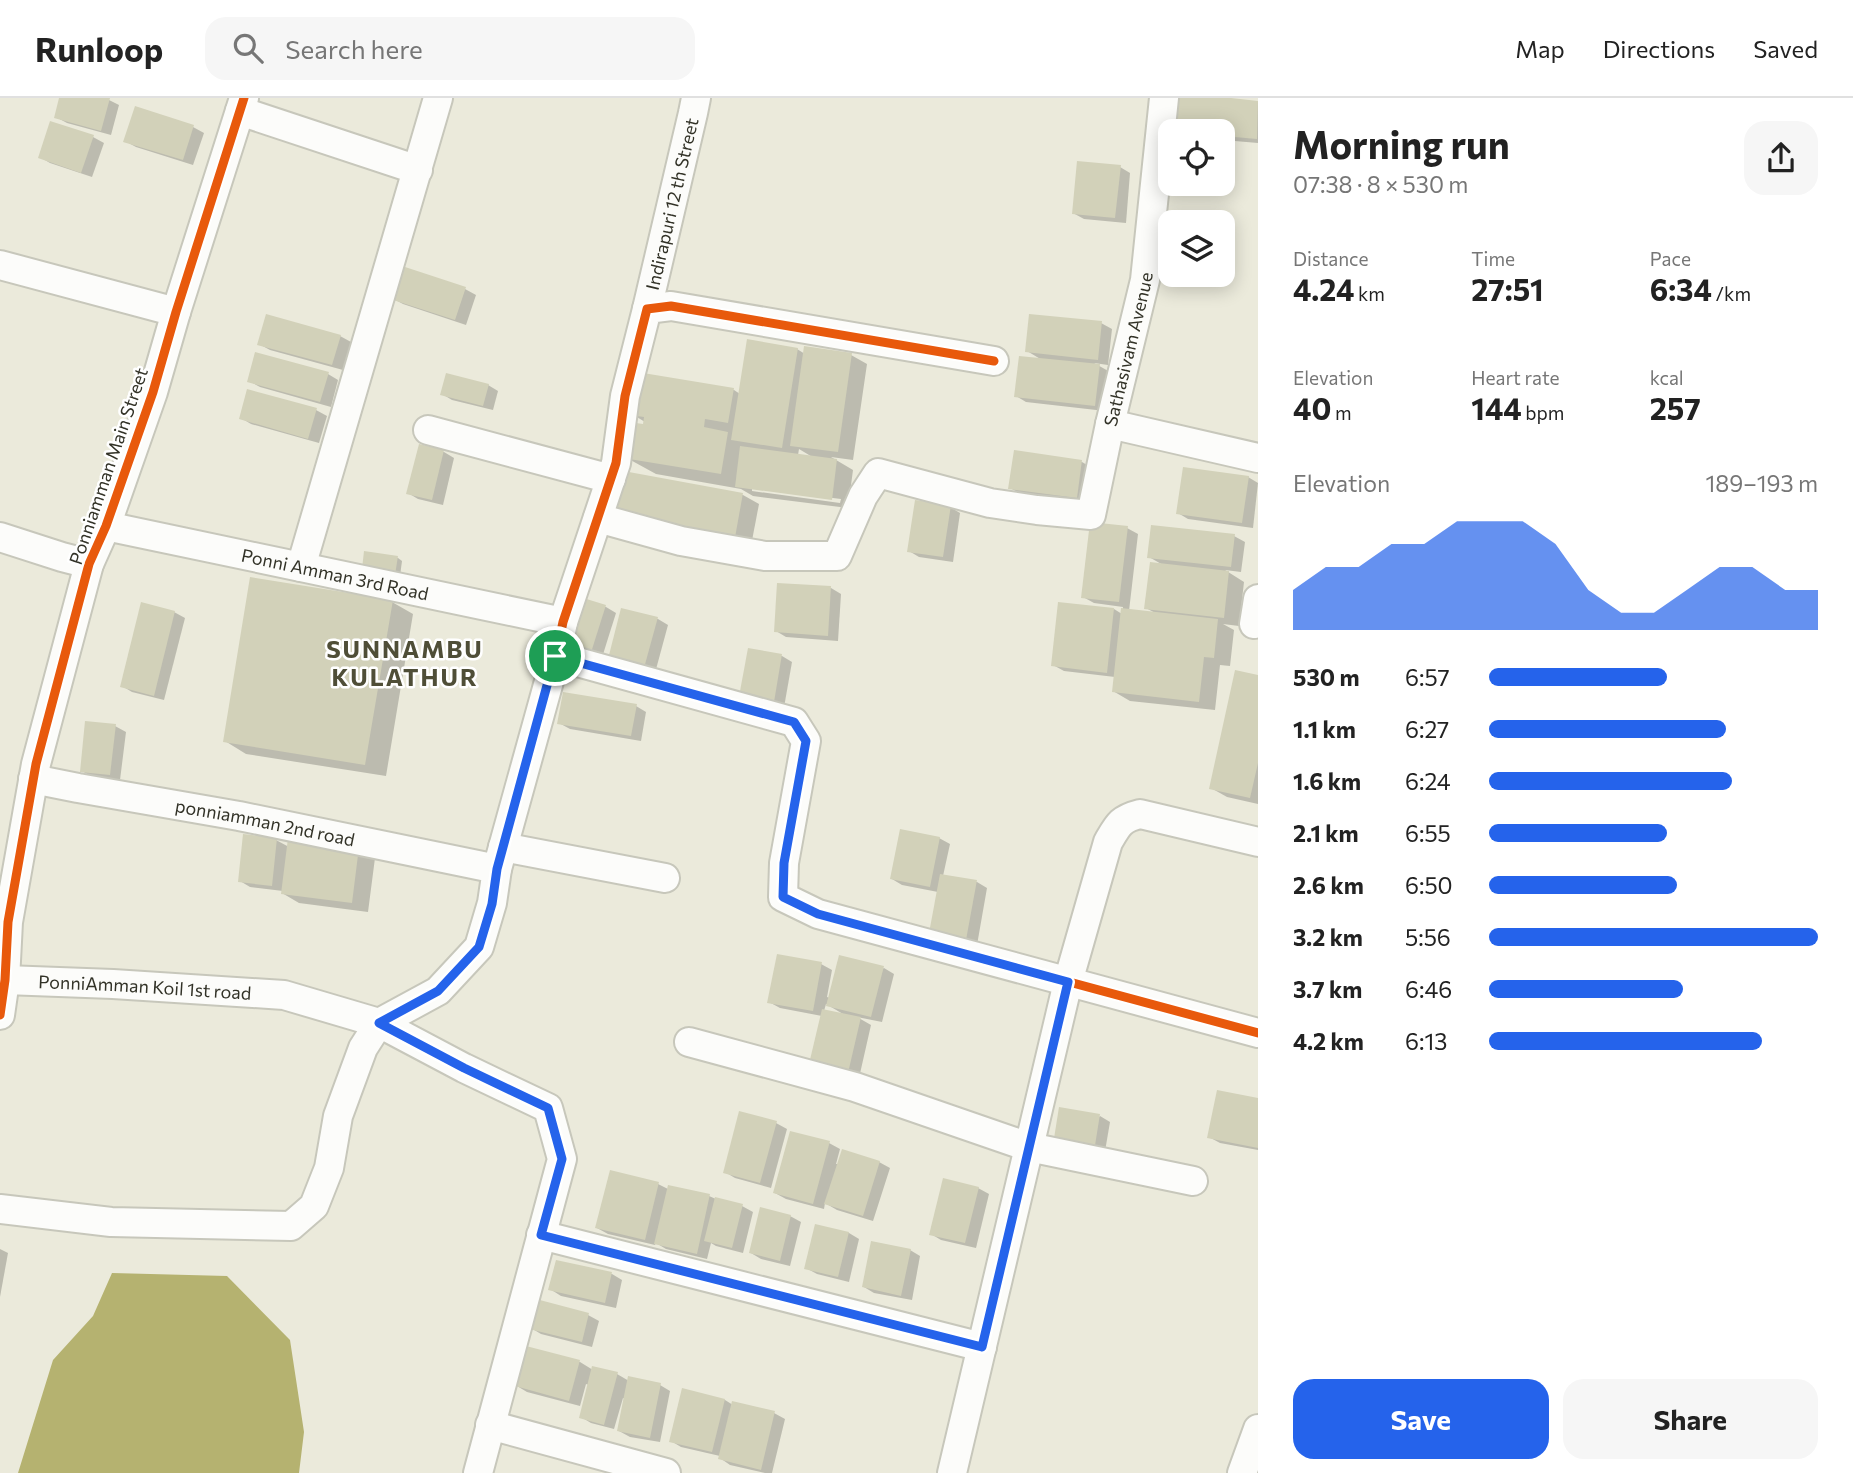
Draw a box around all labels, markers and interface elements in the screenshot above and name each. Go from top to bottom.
search box [205,17,695,80]
text: Runloop [35,28,163,69]
icon: search [229,29,267,67]
text: Search here [285,33,423,64]
text: Map [1515,34,1565,63]
text: Directions [1603,34,1715,63]
text: Saved [1753,34,1818,63]
street label: Indirapuri 12 th Street [641,116,703,292]
map controls [1158,119,1235,287]
button: locate [1158,119,1235,196]
text: Morning run [1293,120,1510,167]
button: share [1744,121,1818,195]
text: 07:38 · 8 × 530 m [1293,170,1468,198]
button: layers [1158,210,1235,287]
text: Distance [1293,247,1369,270]
text: Time [1471,247,1515,270]
text: Pace [1650,247,1691,270]
text: 4.24 [1293,270,1354,307]
text: 27:51 [1471,270,1544,307]
text: 6:34 [1650,270,1712,307]
street label: Sathasivam Avenue [1099,271,1157,428]
text: km [1354,282,1385,305]
text: /km [1712,282,1751,305]
street label: Ponniamman Main Street [64,365,152,567]
text: Elevation [1293,366,1373,389]
text: Heart rate [1471,366,1560,389]
text: kcal [1650,366,1684,389]
text: 40 [1293,389,1331,426]
text: 144 [1471,389,1522,426]
text: 257 [1650,389,1701,426]
text: m [1331,401,1352,424]
text: bpm [1522,401,1564,424]
text: Elevation [1293,469,1390,497]
text: 189–193 m [1705,469,1818,497]
street label: Ponni Amman 3rd Road [239,544,431,604]
pin [525,626,585,686]
district label: SUNNAMBU KULATHUR [326,634,484,691]
icon: arrive [536,637,574,675]
text: 530 m [1293,663,1360,691]
text: 6:57 [1405,663,1450,691]
text: 1.1 km [1293,715,1356,743]
text: 6:27 [1405,715,1449,743]
text: 1.6 km [1293,767,1361,795]
text: 6:24 [1405,767,1451,795]
street label: ponniamman 2nd road [174,794,357,851]
text: 2.1 km [1293,819,1359,847]
text: 6:55 [1405,819,1451,847]
text: 2.6 km [1293,871,1364,899]
text: 6:50 [1405,871,1453,899]
text: 3.2 km [1293,923,1363,951]
text: 5:56 [1405,923,1451,951]
street label: PonniAmman Koil 1st road [38,970,252,1004]
text: 3.7 km [1293,975,1362,1003]
text: 6:46 [1405,975,1452,1003]
text: 4.2 km [1293,1027,1364,1055]
text: 6:13 [1405,1027,1447,1055]
button: Save [1293,1379,1549,1459]
button: Share [1563,1379,1818,1459]

